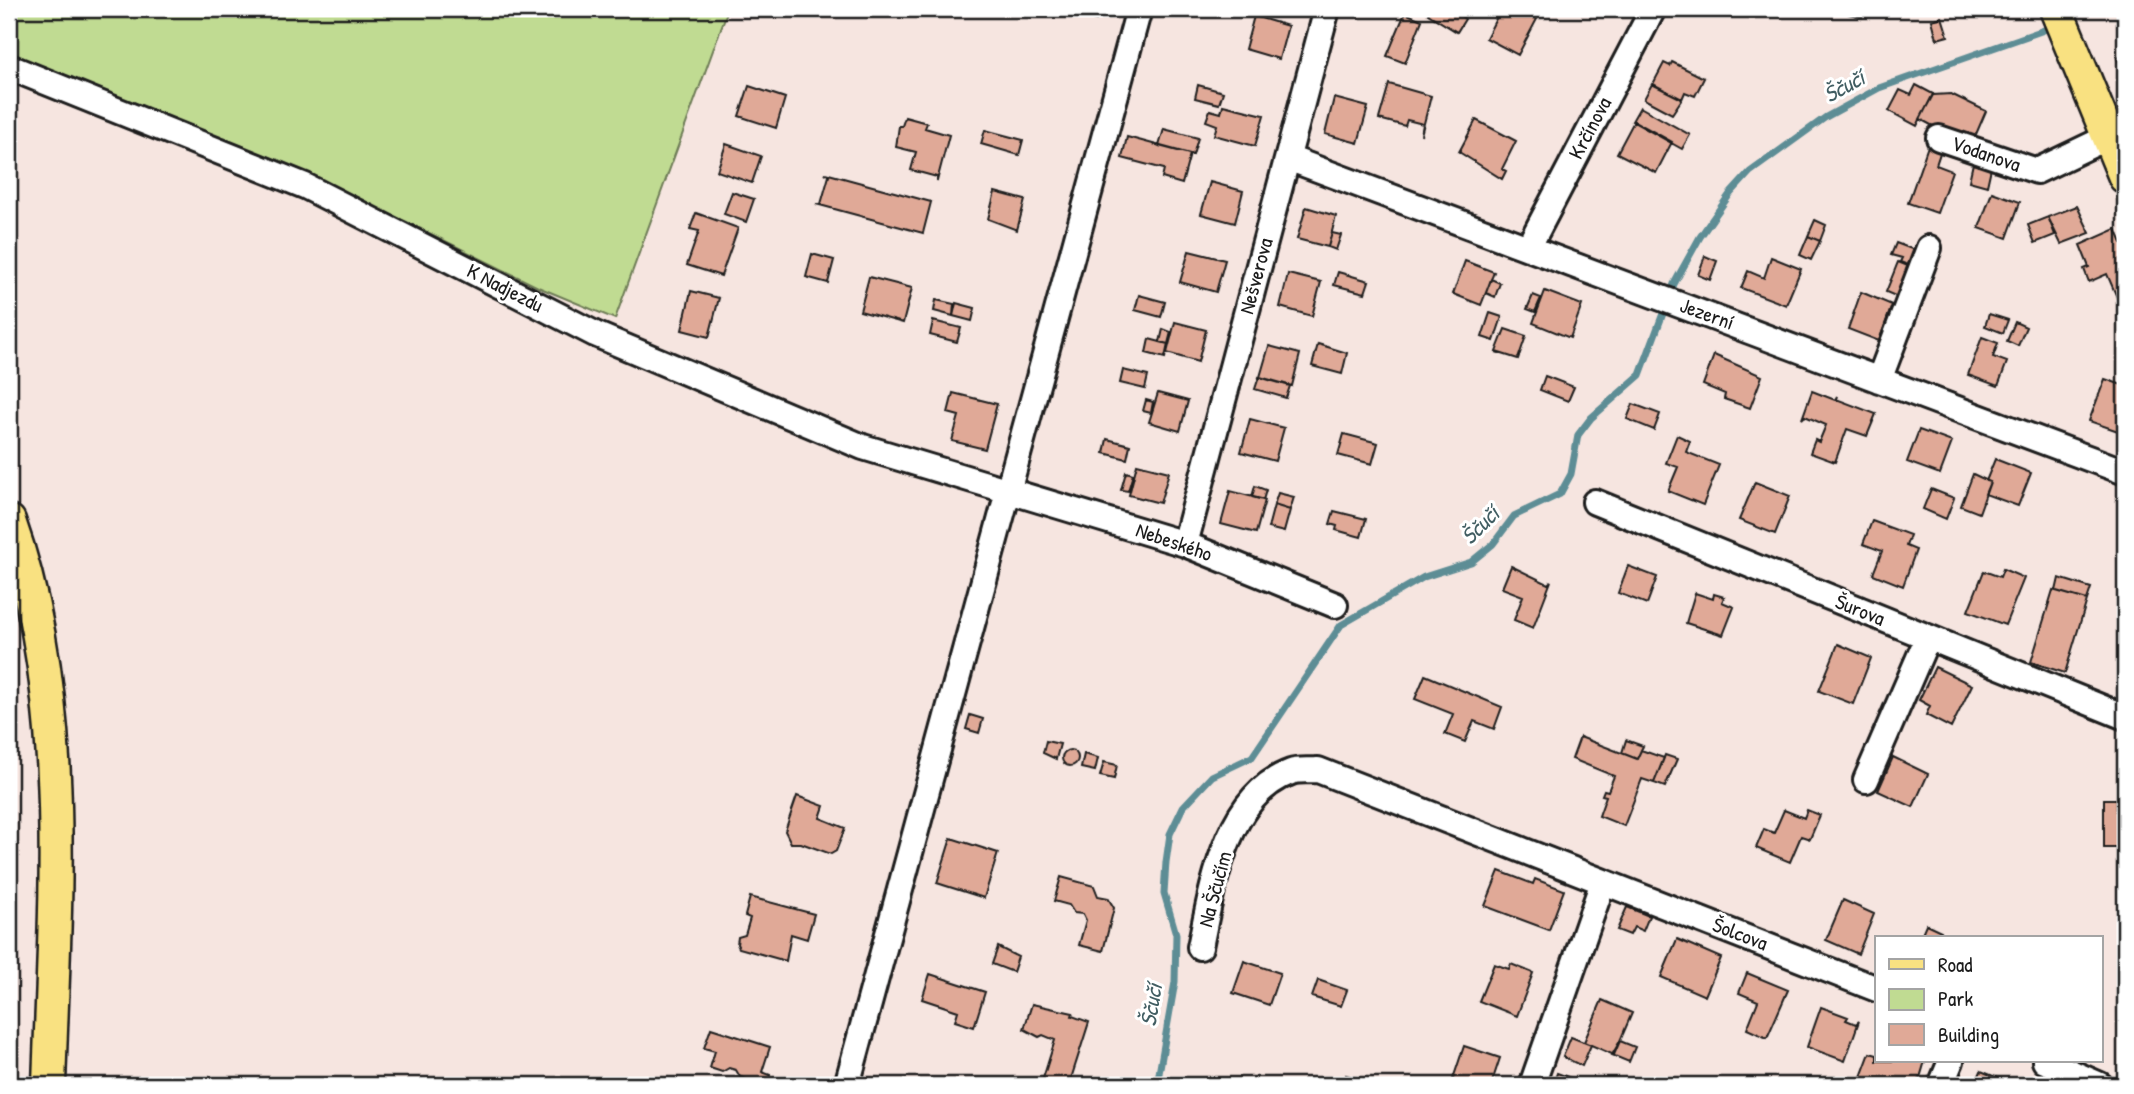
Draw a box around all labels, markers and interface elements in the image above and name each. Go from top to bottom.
water label: Ščučí [1818,60,1872,109]
street label: Krčínova [1561,92,1618,164]
street label: Vodanova [1948,128,2025,179]
street label: Nešverova [1231,235,1280,317]
street label: K Nadjezdu [462,256,549,319]
street label: Jezerní [1676,290,1738,337]
water label: Ščučí [1454,497,1508,551]
street label: Nebeského [1132,515,1216,568]
street label: Šurova [1831,586,1889,633]
street label: Na Ščučím [1190,848,1239,930]
street label: Šolcova [1708,910,1772,957]
legend [1875,936,2102,1062]
text: Road [1938,950,1972,979]
water label: Ščučí [1132,979,1170,1028]
text: Park [1938,984,1973,1013]
text: Building [1938,1020,1999,1049]

